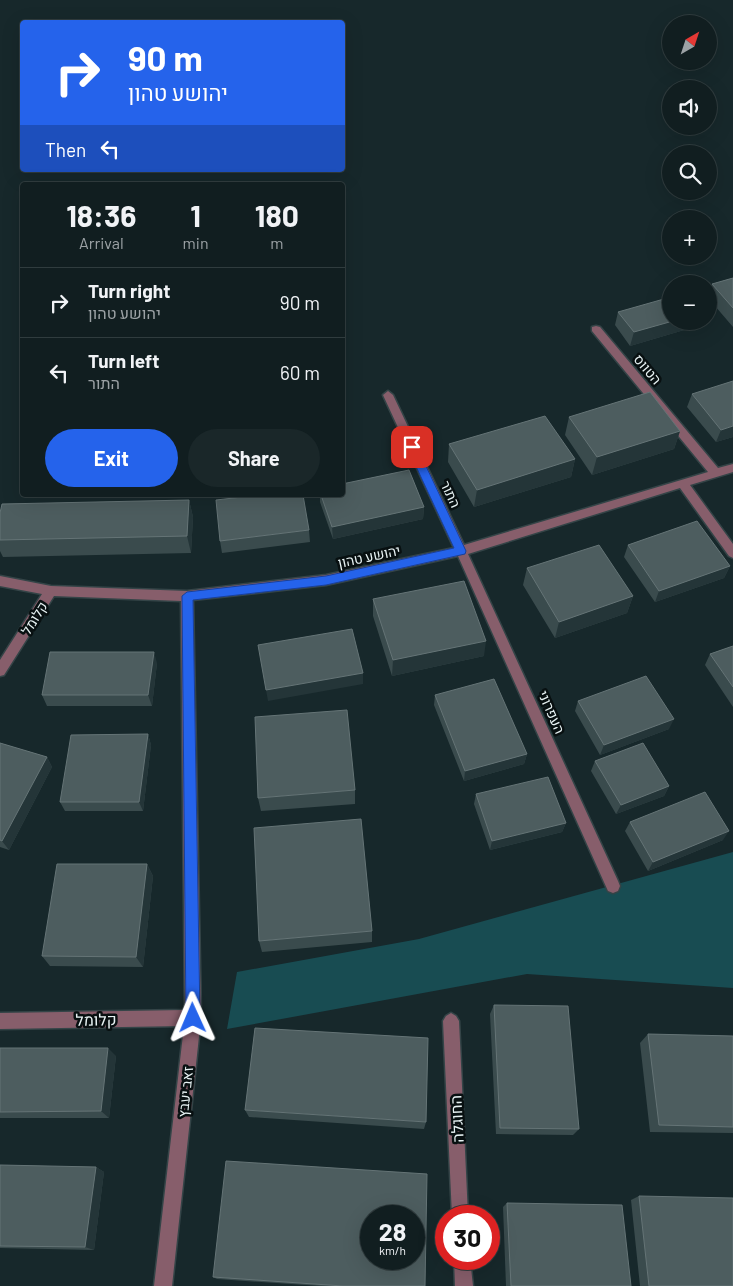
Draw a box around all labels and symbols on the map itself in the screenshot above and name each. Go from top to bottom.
north arrow [662,15,718,70]
street label: הטווס [631,350,665,388]
pin [391,426,433,468]
street label: התור [437,478,465,510]
street label: יהושע טהון [336,541,402,571]
street label: קלומל [17,598,51,638]
street label: העפרוני [535,688,569,736]
position arrow [166,991,218,1043]
street label: קלומל [75,1009,117,1029]
street label: זאב יעבץ [174,1066,196,1118]
street label: החוגלה [445,1095,467,1143]
speed limit sign: 30 [435,1205,500,1270]

